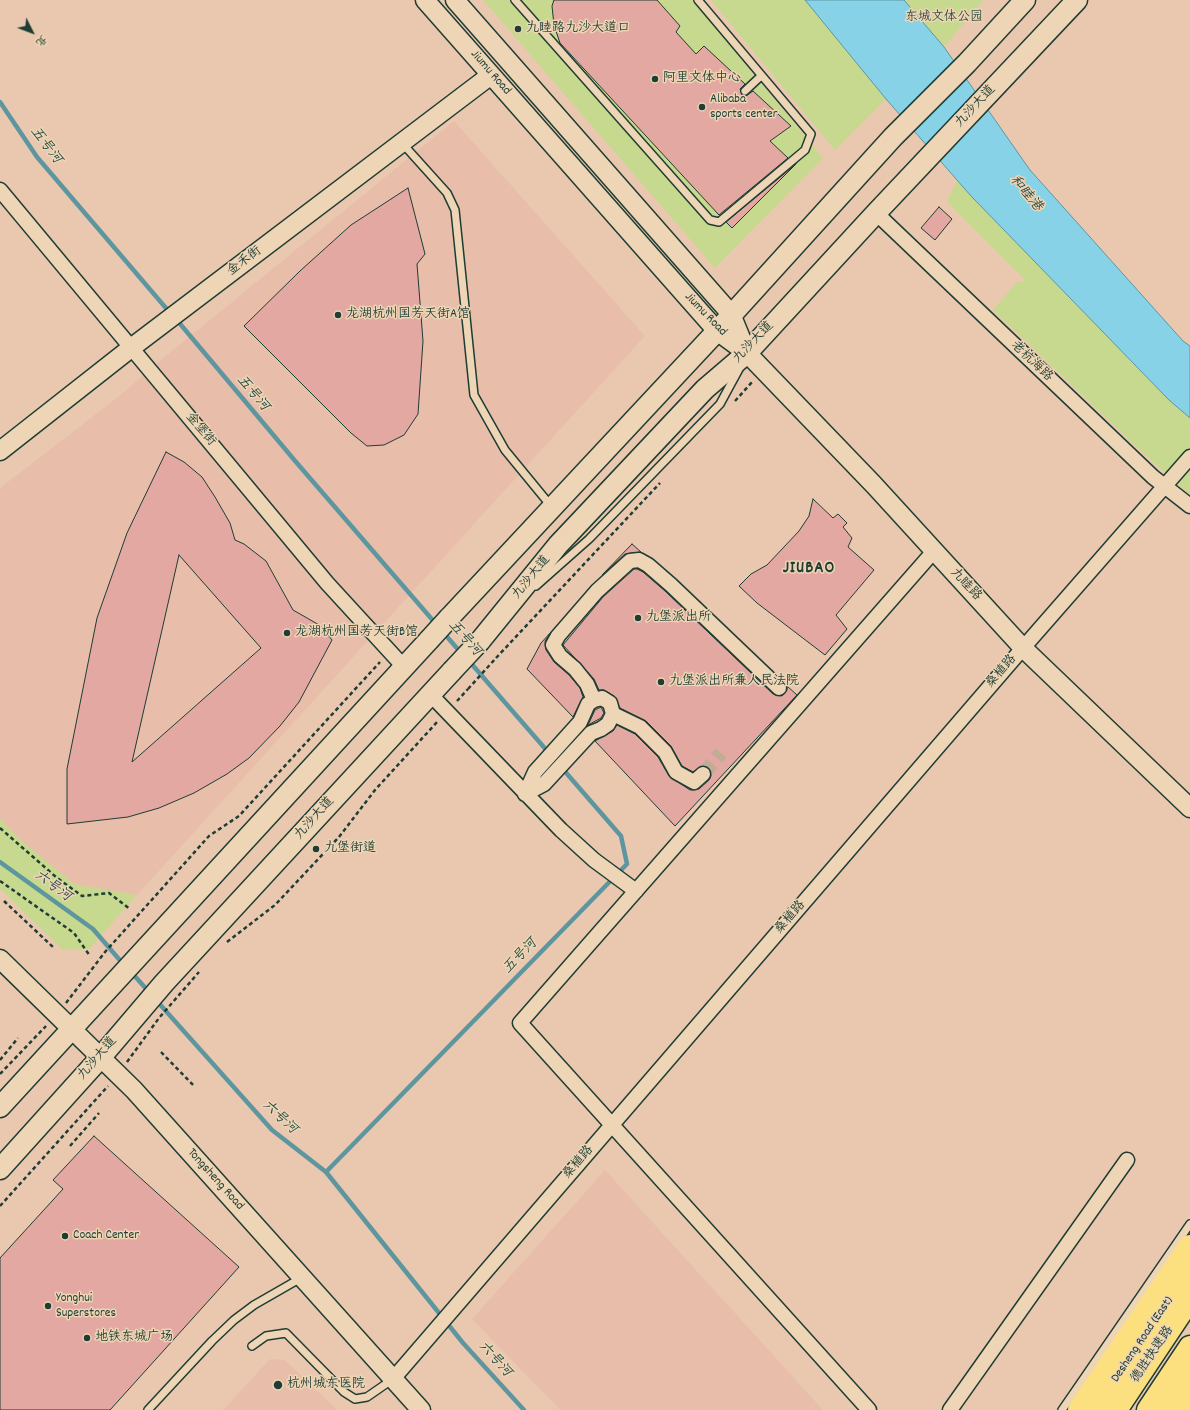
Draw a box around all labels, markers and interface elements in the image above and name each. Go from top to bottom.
park label: 东城文体公园 [905,10,983,26]
north arrow [12,12,52,52]
place label: 九睦路九沙大道口 [526,21,630,37]
marker: 九睦路九沙大道口 [513,24,523,34]
text: 北 [31,31,51,49]
street label: Jiumu Road [466,47,514,99]
place label: 阿里文体中心 [663,71,741,87]
marker: 阿里文体中心 [650,74,660,84]
street label: 九沙大道 [953,83,999,131]
place label: Alibaba sports center [710,92,778,123]
marker: Alibaba sports center [697,102,707,112]
water label: 五号河 [26,124,64,168]
water label: 和睦港 [1005,173,1045,215]
street label: 金禾街 [225,244,265,280]
street label: Jiumu Road [680,290,730,340]
place label: 龙湖杭州国芳天街A馆 [346,307,470,323]
marker: 龙湖杭州国芳天街A馆 [333,310,343,320]
street label: 九沙大道 [730,319,778,367]
street label: 老杭海路 [1007,339,1055,385]
water label: 五号河 [232,373,272,415]
street label: 金堡街 [181,410,219,450]
street label: 九沙大道 [510,553,554,603]
district label: JIUBAO [783,560,835,580]
street label: 九睦路 [946,565,984,605]
place label: 九堡派出所 [646,610,711,626]
marker: 九堡派出所 [633,613,643,623]
water label: 五号河 [444,618,484,660]
place label: 龙湖杭州国芳天街B馆 [295,625,418,641]
marker: 龙湖杭州国芳天街B馆 [282,628,292,638]
street label: 桑植路 [983,652,1021,692]
place label: 九堡派出所兼人民法院 [669,674,799,690]
marker: 九堡派出所兼人民法院 [656,677,666,687]
street label: 九沙大道 [292,794,338,844]
place label: 九堡街道 [324,841,376,857]
marker: 九堡街道 [311,844,321,854]
water label: 六号河 [30,868,74,906]
street label: 桑植路 [772,898,810,938]
water label: 五号河 [500,936,542,978]
street label: 九沙大道 [75,1034,121,1084]
water label: 六号河 [258,1098,300,1138]
street label: 桑植路 [560,1143,598,1183]
street label: Tongsheng Road [183,1146,247,1214]
place label: Coach Center [73,1228,139,1244]
marker: Coach Center [60,1231,70,1241]
place label: Yonghui Superstores [56,1291,116,1322]
street label: Desheng Road (East) [1108,1294,1178,1386]
marker: Yonghui Superstores [43,1301,53,1311]
street label: 德胜快速路 [1128,1324,1178,1386]
place label: 地铁东城广场 [95,1330,173,1346]
marker: 地铁东城广场 [82,1333,92,1343]
water label: 六号河 [474,1339,514,1381]
place label: 杭州城东医院 [287,1377,365,1393]
marker: 杭州城东医院 [272,1379,284,1391]

